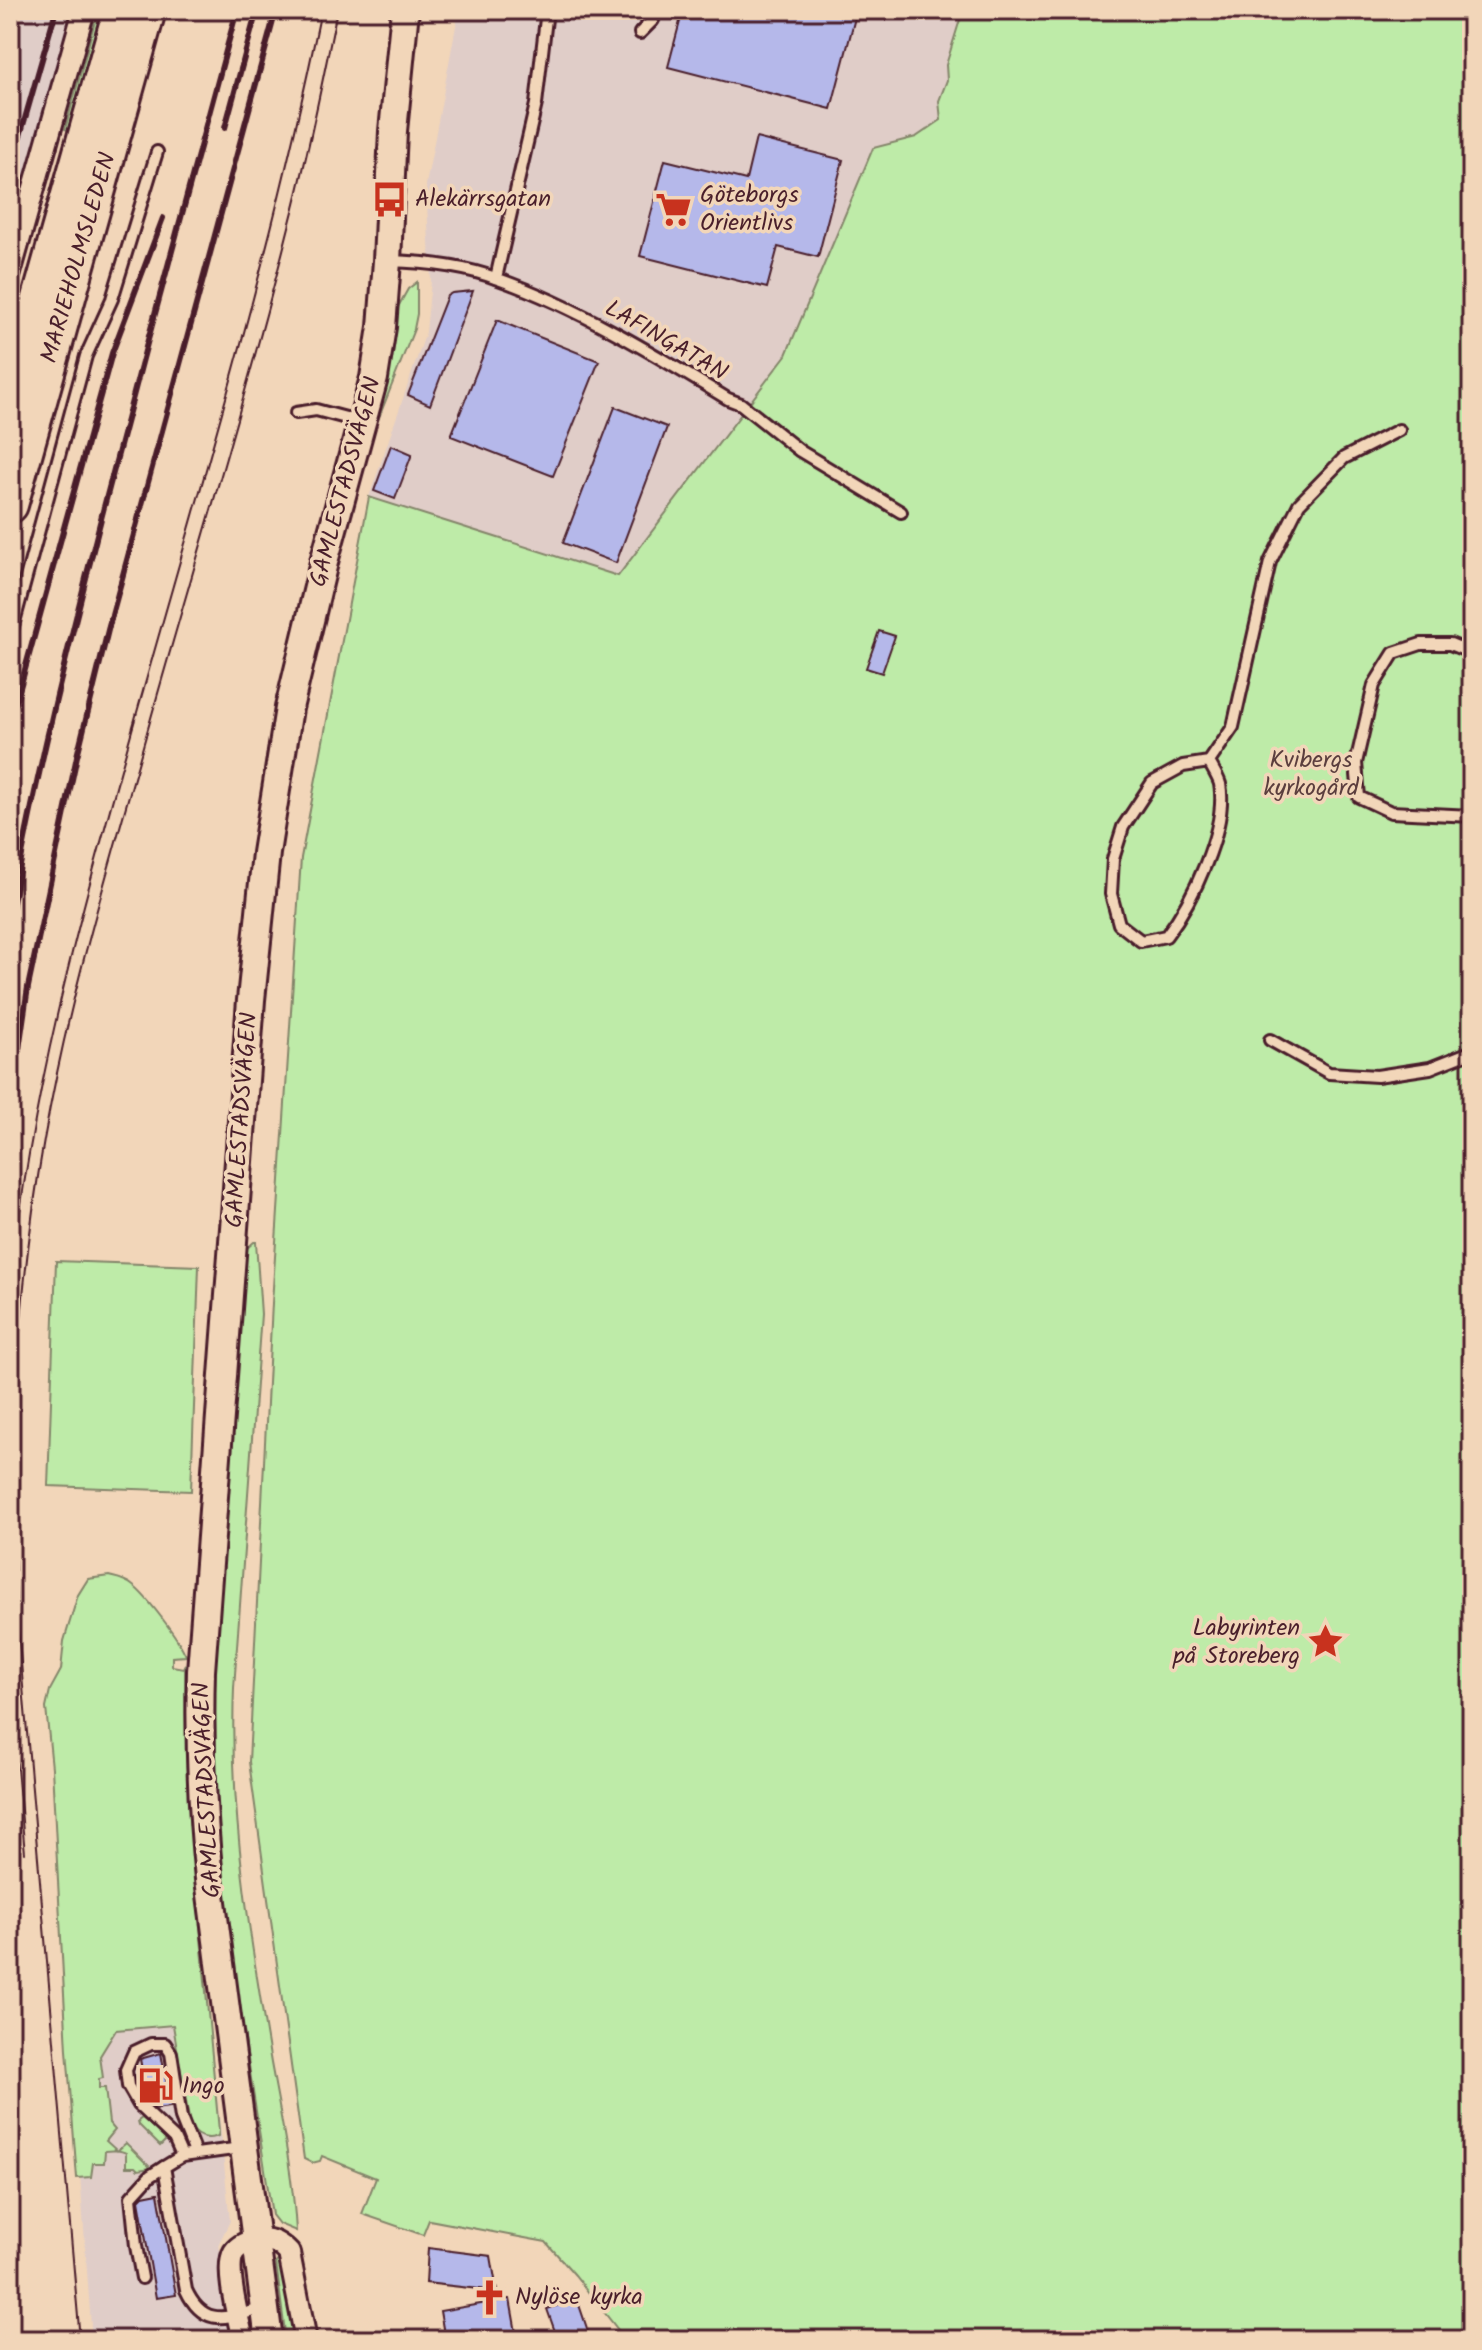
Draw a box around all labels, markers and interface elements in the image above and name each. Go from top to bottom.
street label: MARIEHOLMSLEDEN [30,148,128,368]
place label: Göteborgs Orientlivs [700,176,799,243]
bus stop icon: Alekärrsgatan [370,180,408,218]
place label: Alekärrsgatan [415,180,551,219]
supermarket icon: Göteborgs Orientlivs [655,190,693,228]
street label: LAFINGATAN [597,290,735,392]
street label: GAMLESTADSVÄGEN [299,373,393,591]
park label: Kvibergs kyrkogård [1263,741,1360,808]
street label: GAMLESTADSVÄGEN [215,1011,269,1229]
place label: Labyrinten på Storeberg [1172,1609,1300,1676]
place icon: Labyrinten på Storeberg [1307,1623,1345,1661]
street label: GAMLESTADSVÄGEN [182,1681,232,1899]
fuel station icon: Ingo [137,2067,175,2105]
place label: Ingo [182,2067,225,2106]
church icon: Nylöse kyrka [470,2278,508,2316]
place label: Nylöse kyrka [515,2278,643,2317]

